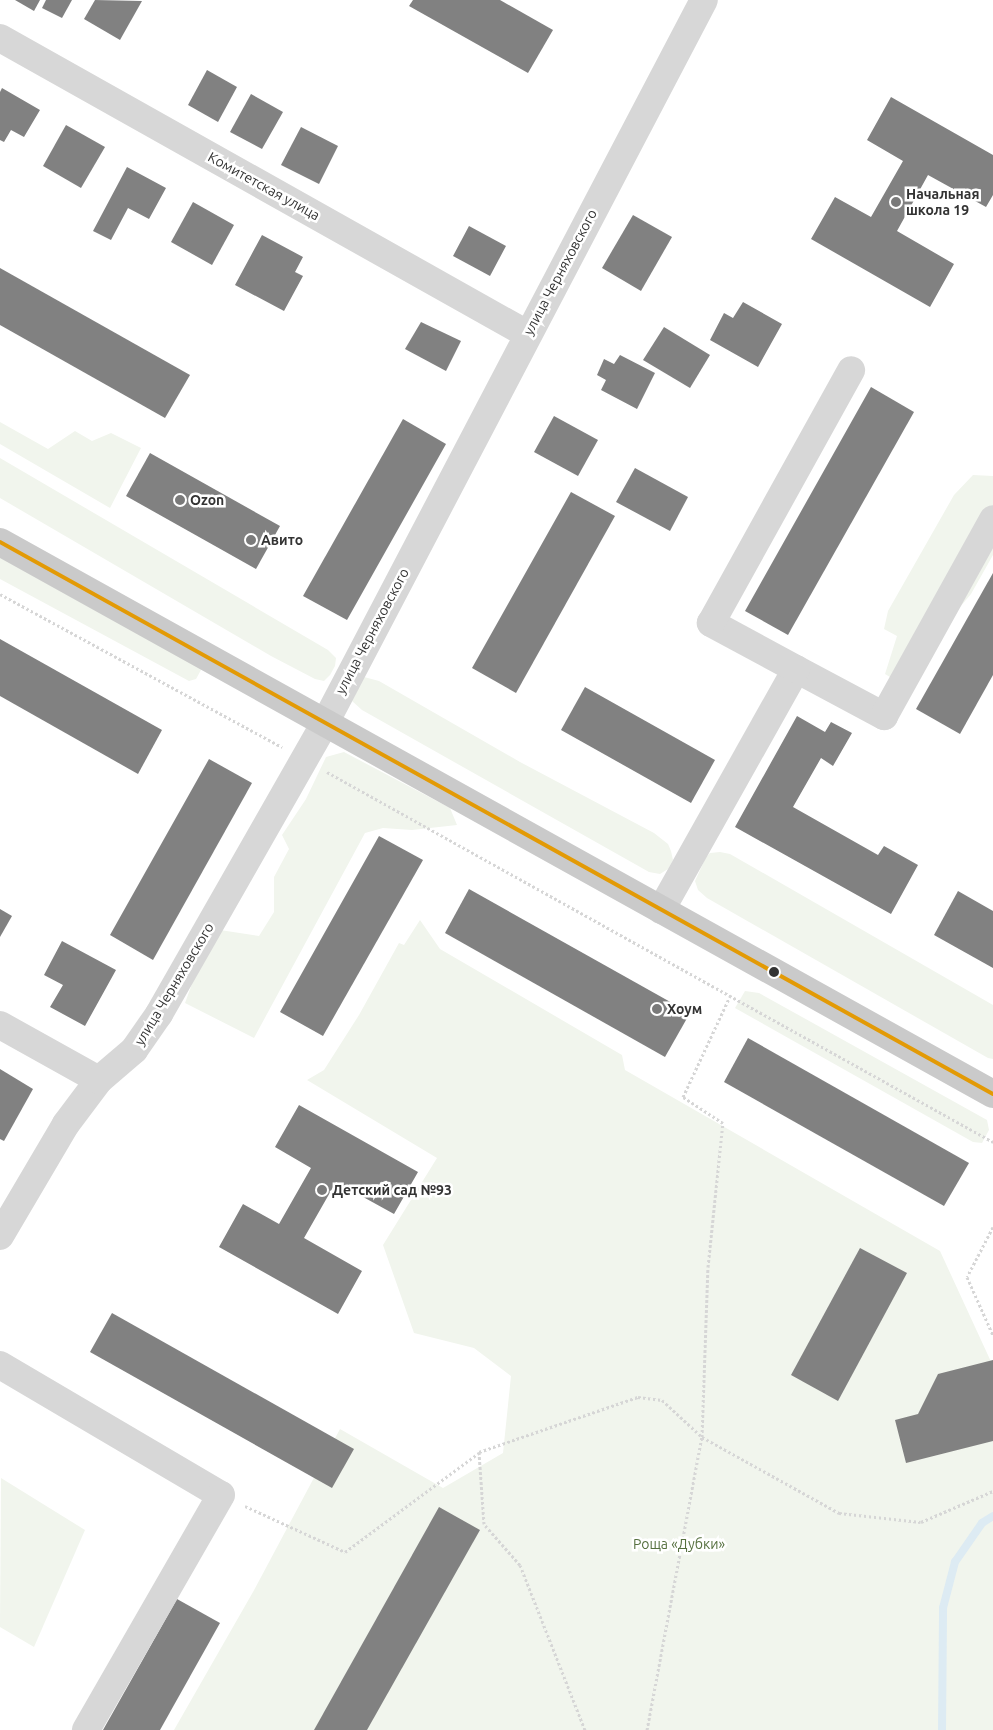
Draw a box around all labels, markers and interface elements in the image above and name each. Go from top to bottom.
street label: Комитетская улица [205,148,323,224]
place label: Начальная школа 19 [906,186,979,218]
marker: Начальная школа 19 [890,196,902,208]
street label: улица Черняховского [520,206,600,338]
place label: Ozon [190,492,224,508]
marker: Ozon [174,494,186,506]
place label: Авито [261,532,303,548]
marker: Авито [245,534,257,546]
street label: улица Черняховского [332,565,412,697]
street label: улица Черняховского [131,920,217,1048]
unlabelled marker [769,967,779,977]
place label: Хоум [667,1001,702,1017]
marker: Хоум [651,1003,663,1015]
place label: Детский сад №93 [332,1182,452,1198]
marker: Детский сад №93 [316,1184,328,1196]
park label: Роща «Дубки» [633,1536,725,1552]

